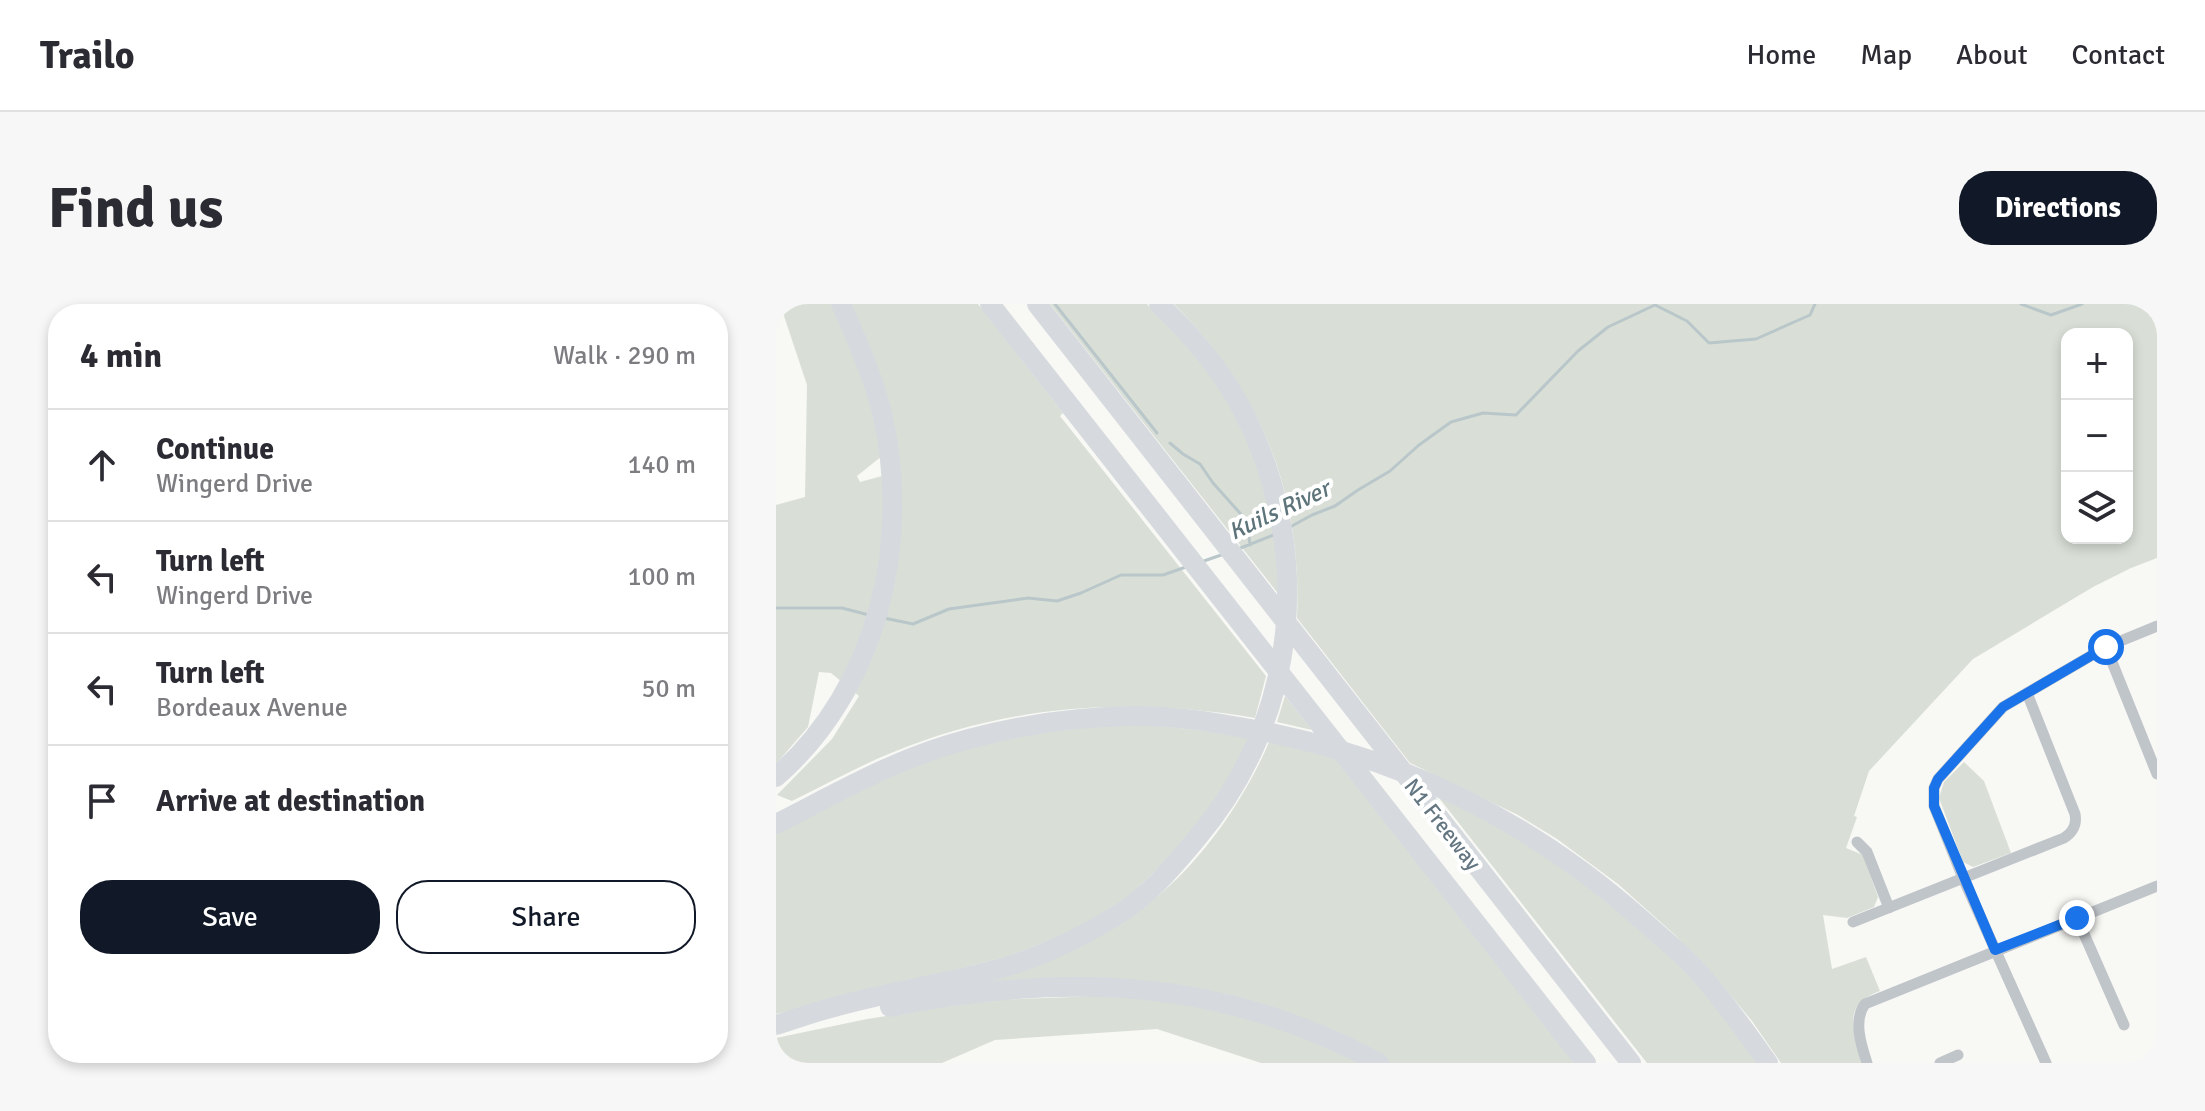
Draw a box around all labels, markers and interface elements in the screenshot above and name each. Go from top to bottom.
text: Trailo [40,32,135,79]
text: Home [1747,38,1816,72]
text: Map [1860,38,1912,72]
text: About [1956,38,2028,72]
text: Contact [2072,38,2165,72]
button: Directions [1959,171,2157,245]
text: Find us [48,174,223,243]
map controls [2061,328,2133,544]
button: + [2061,328,2133,400]
text: 4 min [80,335,162,377]
text: Walk · 290 m [553,340,696,372]
button: − [2061,400,2133,472]
text: Continue [156,431,274,468]
icon: ahead [80,443,124,487]
text: 140 m [627,449,696,481]
text: Wingerd Drive [156,468,313,500]
water label: Kuils River [1224,472,1337,546]
button: layers [2061,472,2133,544]
text: Turn left [156,543,265,580]
icon: left [80,555,124,599]
text: 100 m [627,561,696,593]
text: Wingerd Drive [156,580,313,612]
route start [2088,629,2124,665]
text: Turn left [156,655,265,692]
icon: left [80,667,124,711]
text: 50 m [641,673,696,705]
text: Bordeaux Avenue [156,692,348,724]
street label: N1 Freeway [1398,773,1487,876]
icon: arrive [80,779,124,823]
text: Arrive at destination [156,783,425,820]
button: Save [80,880,380,954]
button: Share [396,880,696,954]
route end [2059,900,2095,936]

